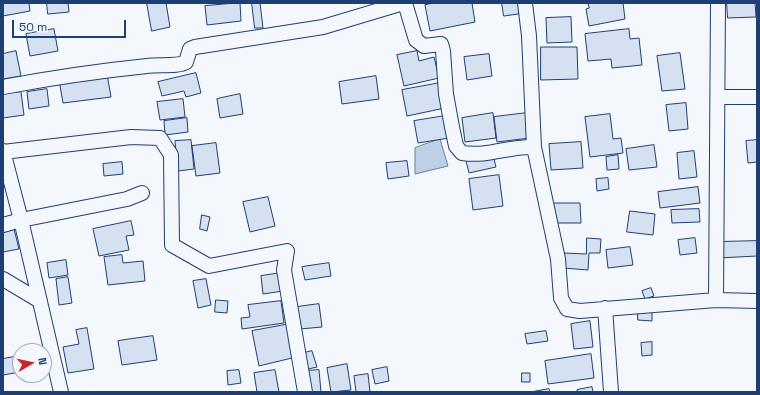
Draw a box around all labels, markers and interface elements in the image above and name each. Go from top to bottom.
scale bar [14,12,128,38]
text: 50 m [19,19,47,35]
north arrow [12,343,52,383]
text: N [35,357,50,366]

